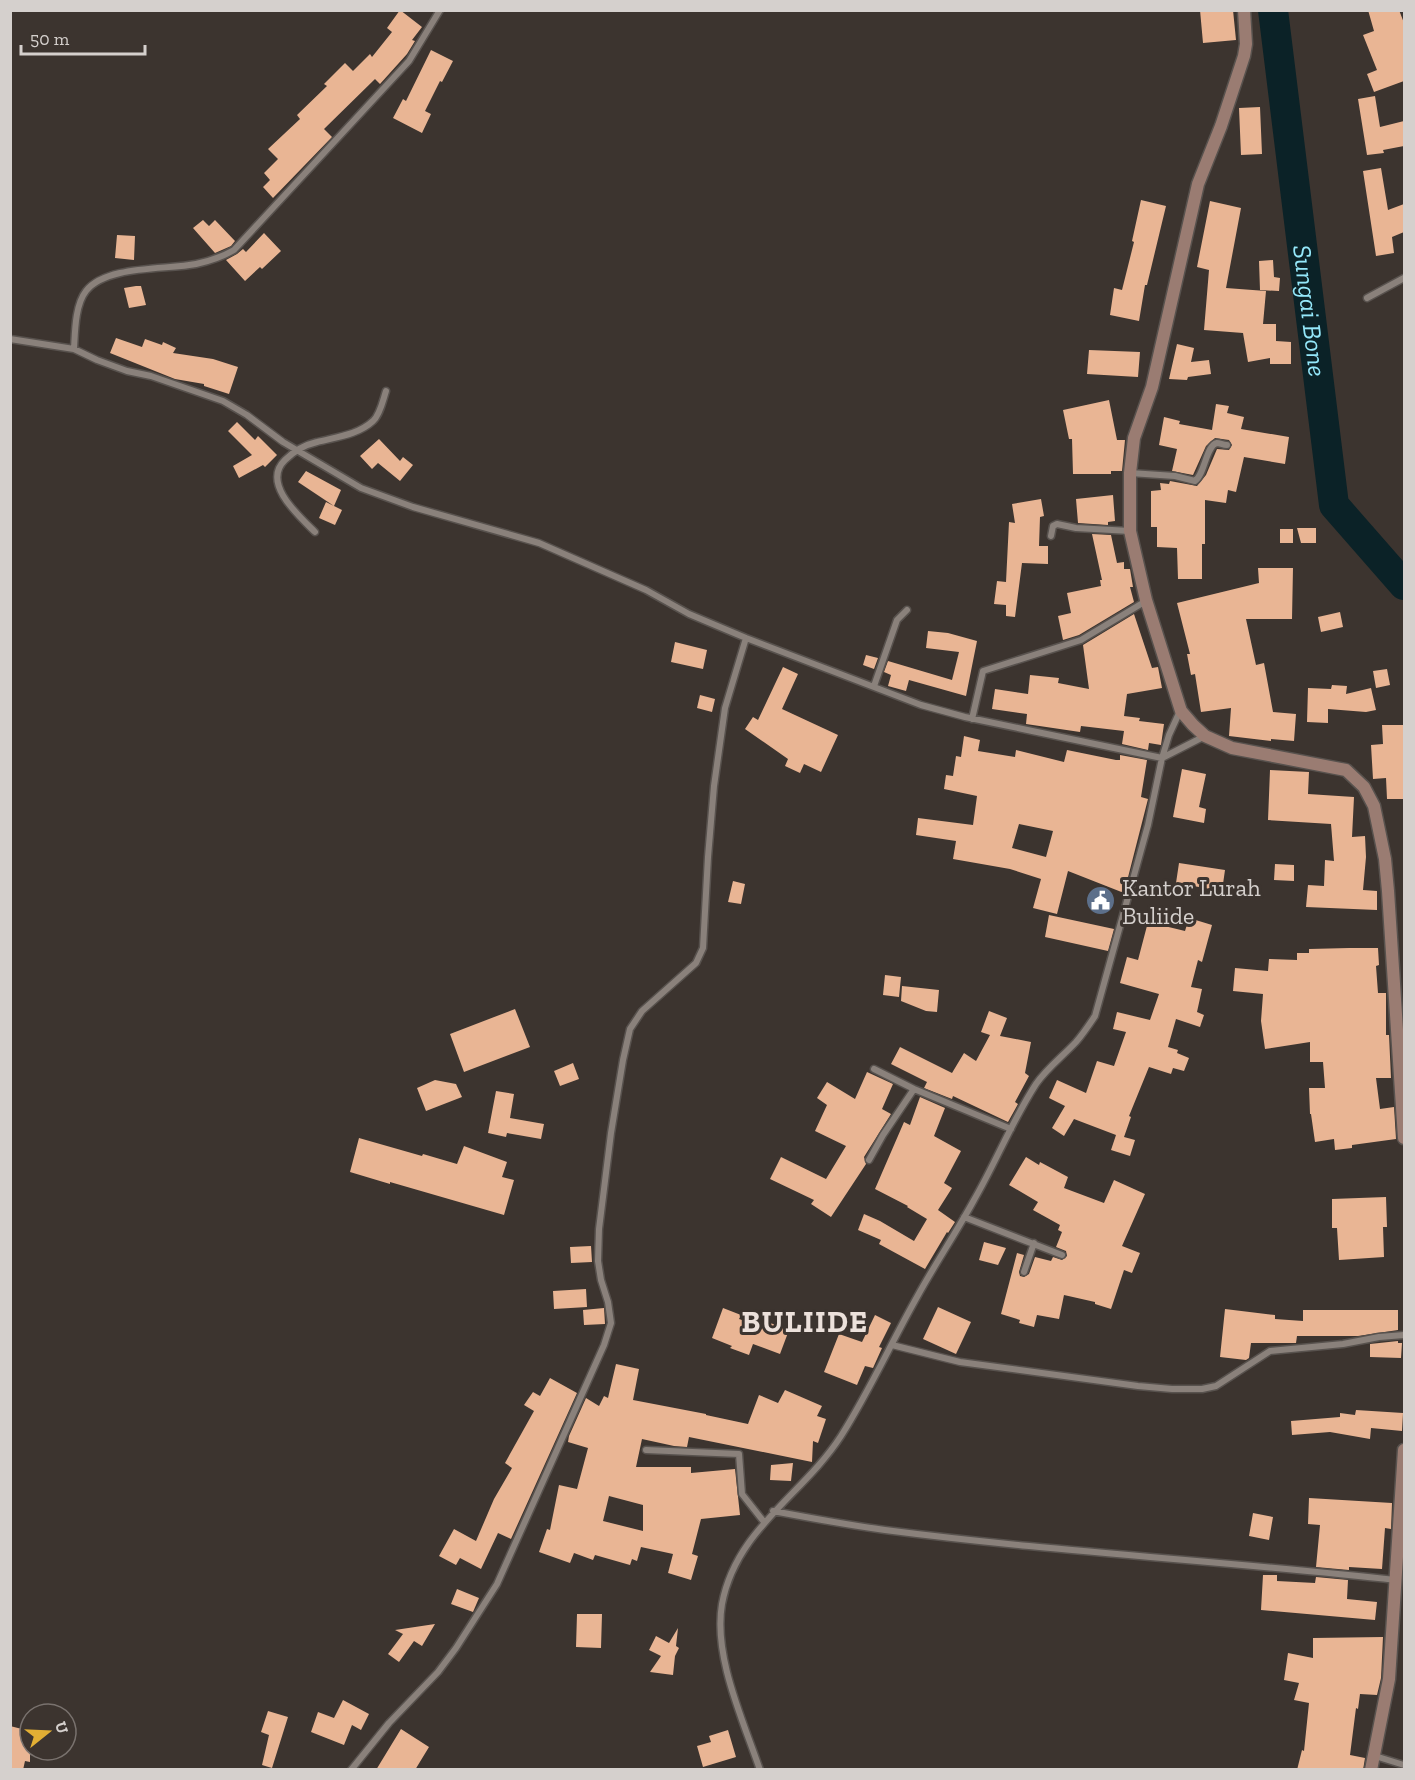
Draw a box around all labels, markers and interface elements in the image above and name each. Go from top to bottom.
scale bar [21,18,146,56]
text: 50 m [30,28,70,50]
water label: Sungai Bone [1286,243,1334,378]
place label: Kantor Lurah Buliide [1122,873,1261,930]
public building icon: Kantor Lurah Buliide [1085,885,1117,917]
district label: BULIIDE [741,1304,869,1340]
north arrow [18,1702,78,1762]
text: U [51,1719,73,1736]

